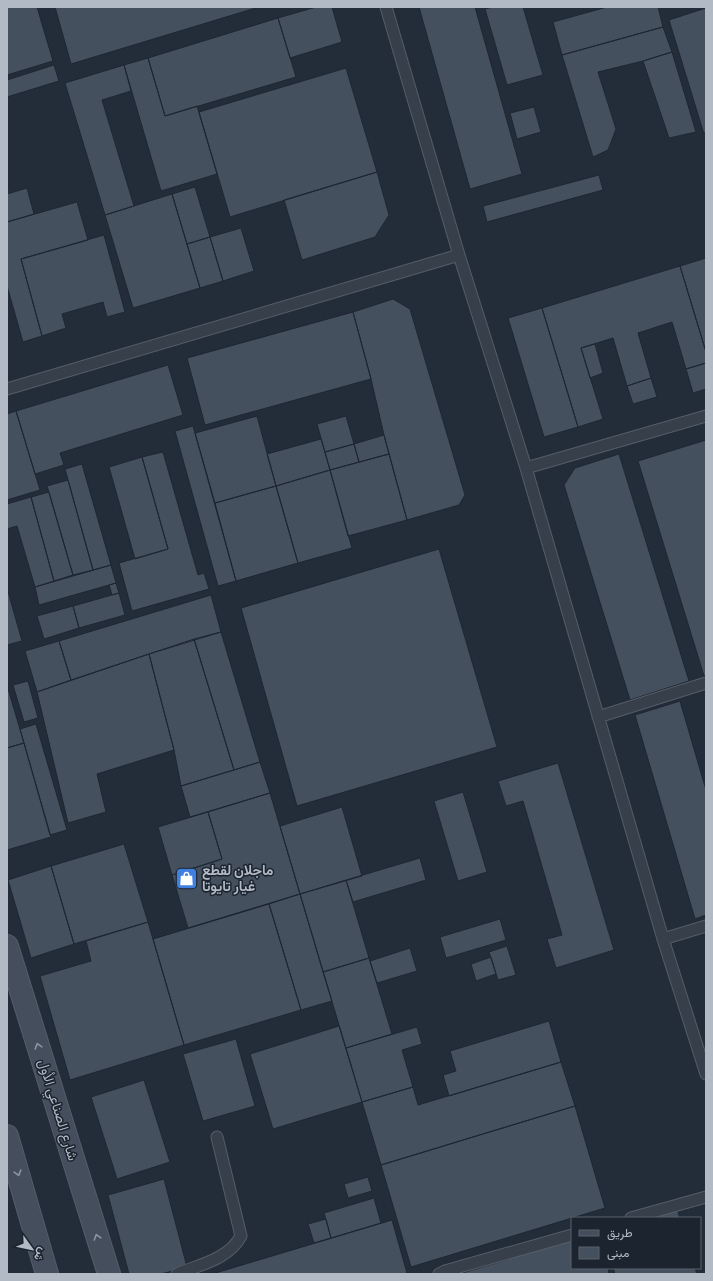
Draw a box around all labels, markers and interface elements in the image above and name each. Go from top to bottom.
place label: ماجلان لقطع غيار تايوتا [202,862,274,895]
shop icon: ماجلان لقطع غيار تايوتا [173,865,199,891]
one-way arrow [34,1042,43,1049]
street label: شارع الصناعي الأول [32,1057,82,1164]
one-way arrow [13,1170,22,1177]
legend [571,1217,701,1269]
text: طريق [607,1226,633,1241]
north arrow [12,1229,52,1269]
one-way arrow [93,1233,102,1240]
text: ش [31,1245,49,1263]
text: مبنى [607,1246,629,1261]

